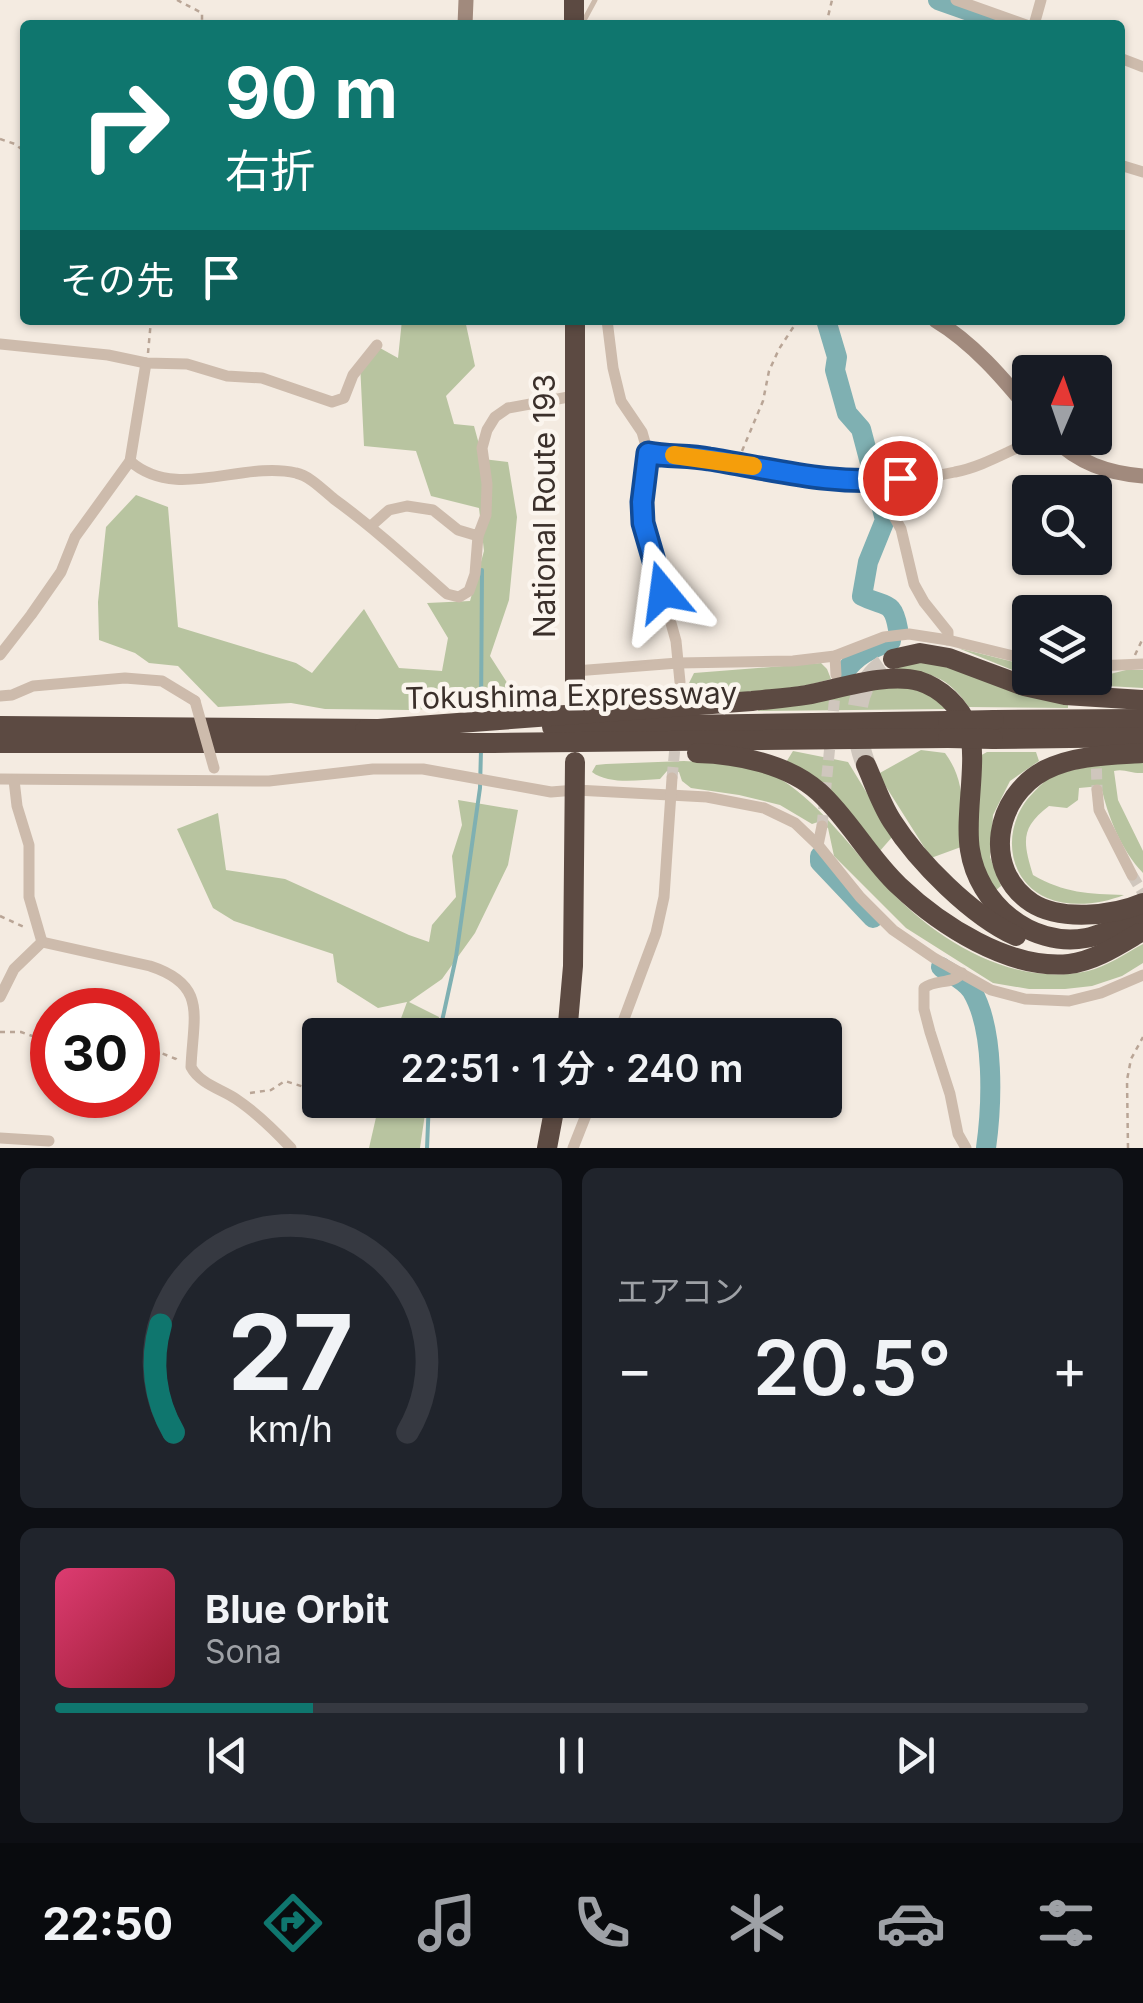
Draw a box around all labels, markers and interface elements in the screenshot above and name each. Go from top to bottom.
text: 90 m [225,50,398,135]
icon: right [60,60,190,190]
text: 右折 [225,143,315,198]
icon: arrive [194,250,249,305]
text: その先 [60,257,174,303]
north arrow [1012,355,1112,455]
map controls [1012,355,1112,695]
street label: National Route 193 [526,374,562,638]
pin [858,436,943,521]
icon: arrive [873,451,928,506]
button: search [1012,475,1112,575]
position arrow [611,540,715,644]
button: layers [1012,595,1112,695]
street label: Tokushima Expressway [405,674,737,716]
speed limit sign: 30 [30,988,160,1118]
text: 22:51 · 1 分 · 240 m [401,1045,743,1091]
text: エアコン [617,1272,745,1311]
text: 27 [228,1289,354,1415]
text: 20.5° [753,1322,952,1413]
text: − [617,1336,653,1402]
text: + [1052,1336,1088,1402]
text: km/h [248,1407,333,1451]
text: Blue Orbit [205,1586,389,1632]
text: Sona [205,1632,282,1671]
icon: previous [200,1728,255,1783]
icon: pause [544,1728,599,1783]
icon: next [888,1728,943,1783]
icon: directions [258,1888,328,1958]
icon: music [412,1888,482,1958]
icon: phone [567,1888,637,1958]
icon: climate [722,1888,792,1958]
icon: car [876,1888,946,1958]
icon: filters [1031,1888,1101,1958]
text: 22:50 [42,1896,173,1951]

